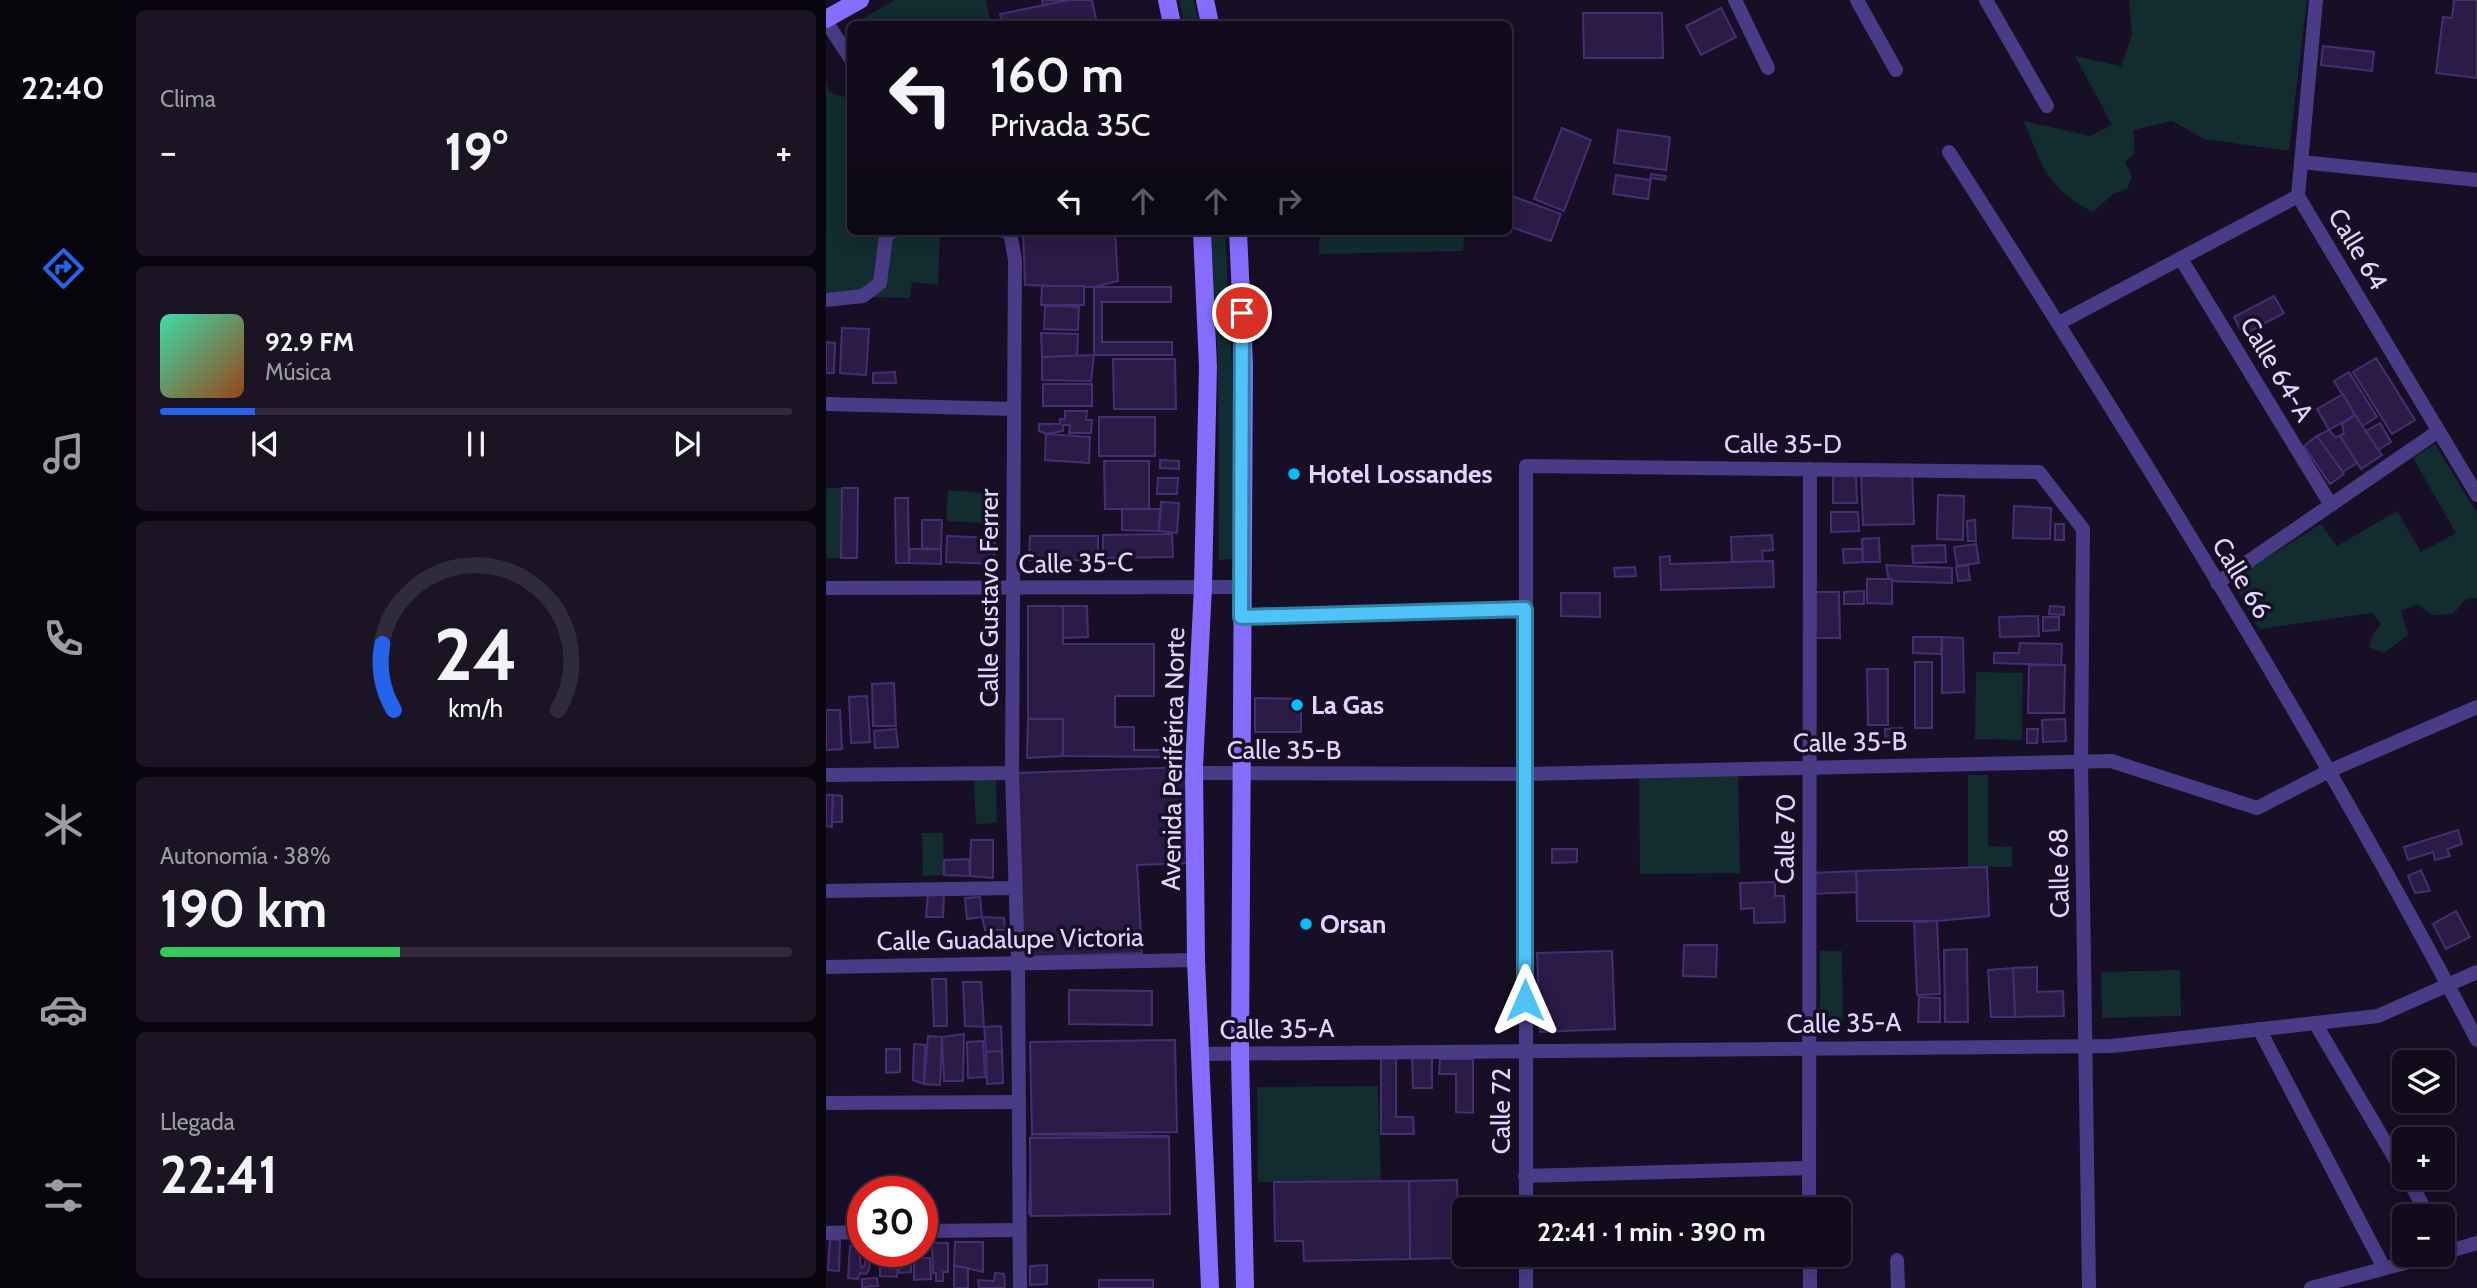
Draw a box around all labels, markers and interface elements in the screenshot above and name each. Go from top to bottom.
text: 160 m [990,45,1124,104]
icon: left [875,49,966,140]
text: 22:40 [21,68,105,107]
text: Clima [160,85,216,113]
text: Privada 35C [990,105,1151,144]
text: 19° [444,120,508,183]
text: − [160,128,177,175]
text: + [775,128,792,175]
icon: left [1051,182,1089,220]
icon: ahead [1124,182,1162,220]
icon: ahead [1197,182,1235,220]
icon: right [1270,182,1308,220]
street label: Calle 64 [2321,202,2395,296]
icon: directions [39,244,88,293]
pin [1212,283,1272,343]
icon: arrive [1223,294,1261,332]
street label: Calle 64-A [2233,311,2321,427]
text: 92.9 FM [265,326,354,358]
text: Música [265,358,331,386]
icon: previous [246,425,284,463]
icon: pause [457,425,495,463]
icon: next [668,425,706,463]
street label: Calle 35-D [1724,428,1842,460]
icon: music [39,429,88,478]
place label: Hotel Lossandes [1308,458,1493,490]
marker: Hotel Lossandes [1286,466,1302,482]
street label: Calle Gustavo Ferrer [973,488,1005,707]
street label: Calle 66 [2205,531,2279,625]
street label: Calle 35-C [1018,546,1134,580]
text: 24 [434,610,518,698]
icon: phone [39,614,88,663]
street label: Avenida Periférica Norte [1155,627,1191,891]
place label: La Gas [1311,689,1384,721]
text: km/h [449,693,503,723]
marker: La Gas [1289,697,1305,713]
street label: Calle 35-B [1792,725,1908,759]
street label: Calle 35-B [1227,734,1341,766]
street label: Calle 70 [1768,793,1802,885]
icon: climate [39,800,88,849]
street label: Calle 68 [2042,828,2076,918]
text: Autonomía · 38% [160,842,331,870]
text: 190 km [160,877,327,940]
place label: Orsan [1320,908,1386,940]
marker: Orsan [1298,916,1314,932]
street label: Calle Guadalupe Victoria [876,921,1144,957]
position arrow [1488,963,1562,1037]
icon: car [39,985,88,1034]
street label: Calle 35-A [1786,1006,1902,1040]
street label: Calle 35-A [1219,1012,1335,1046]
map controls [2392,1050,2455,1267]
button: layers [2392,1050,2455,1113]
street label: Calle 72 [1485,1068,1517,1154]
text: Llegada [160,1108,235,1136]
button: + [2392,1127,2455,1190]
text: 22:41 [160,1143,278,1206]
icon: filters [39,1171,88,1220]
speed limit sign: 30 [847,1176,938,1267]
button: − [2392,1204,2455,1267]
text: 22:41 · 1 min · 390 m [1537,1216,1766,1248]

